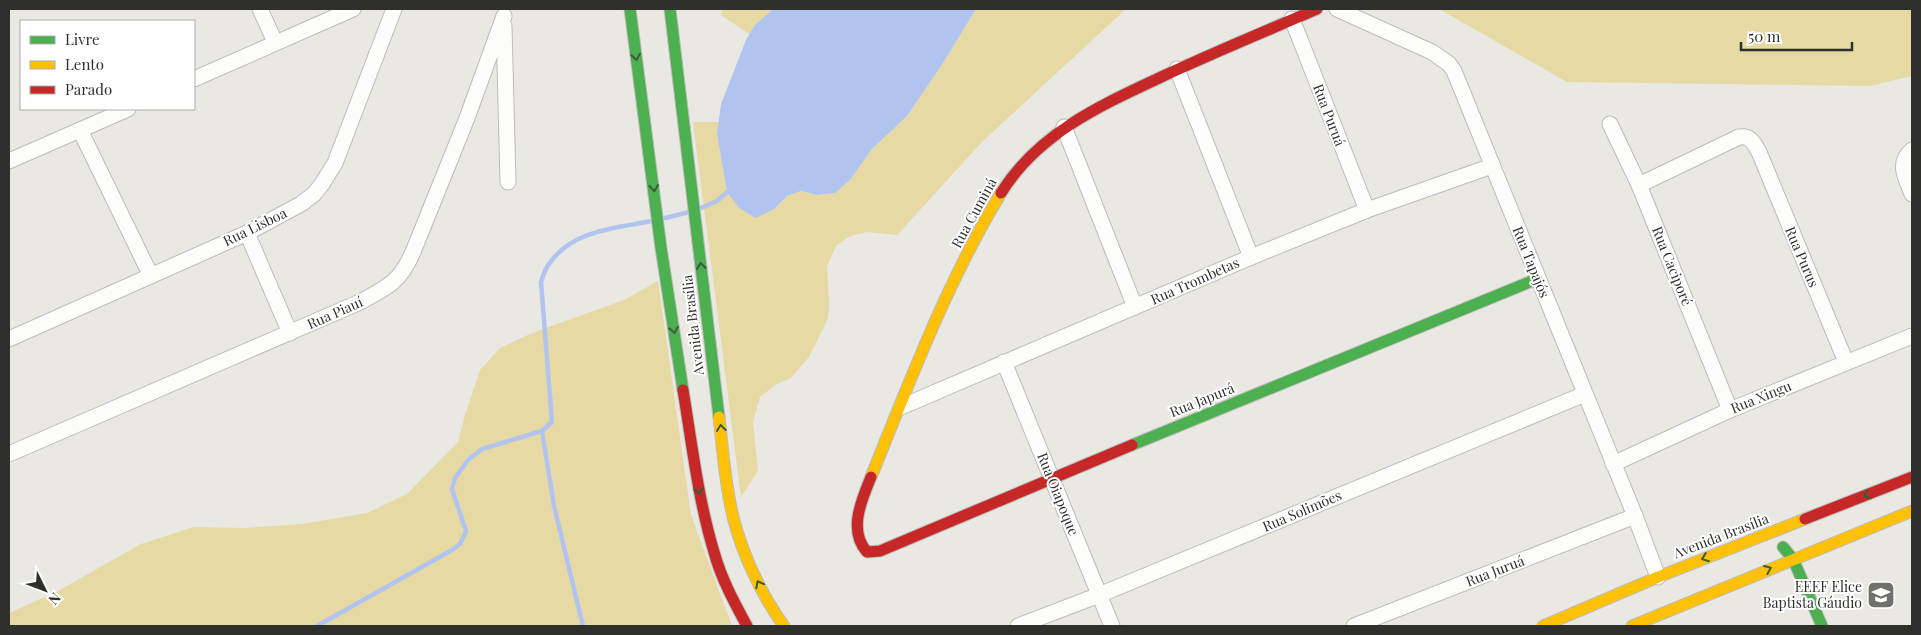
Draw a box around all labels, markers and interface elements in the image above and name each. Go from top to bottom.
legend [20,20,195,110]
scale bar [1741,20,1852,52]
text: 50 m [1748,26,1781,46]
text: Livre [65,29,100,49]
one-way arrow [630,53,640,61]
text: Lento [65,54,104,74]
text: Parado [65,79,112,99]
street label: Rua Puruá [1309,81,1350,149]
street label: Rua Cuminá [947,174,1001,251]
one-way arrow [648,184,659,192]
street label: Rua Lisboa [220,203,290,250]
street label: Rua Tapajós [1509,223,1554,300]
street label: Rua Caciporé [1648,223,1697,308]
street label: Rua Purus [1781,223,1824,290]
street label: Rua Trombetas [1148,253,1242,309]
one-way arrow [696,262,707,270]
street label: Avenida Brasília [677,274,708,377]
street label: Rua Piauí [304,292,366,333]
one-way arrow [668,327,679,335]
street label: Rua Xingu [1728,376,1794,417]
street label: Rua Japurá [1167,378,1237,421]
one-way arrow [716,423,727,431]
street label: Rua Oiapoque [1033,450,1084,538]
street label: Rua Solimões [1259,485,1344,536]
one-way arrow [693,487,704,495]
one-way arrow [1863,489,1872,499]
street label: Avenida Brasília [1669,509,1771,563]
street label: Rua Juruá [1463,551,1527,590]
one-way arrow [1702,553,1710,563]
north arrow [20,565,70,615]
one-way arrow [1763,565,1772,575]
place label: EEEF Elice Baptista Gáudio [1763,577,1862,612]
school or university icon: EEEF Elice Baptista Gáudio [1866,580,1896,610]
one-way arrow [755,581,765,590]
text: N [45,589,65,609]

